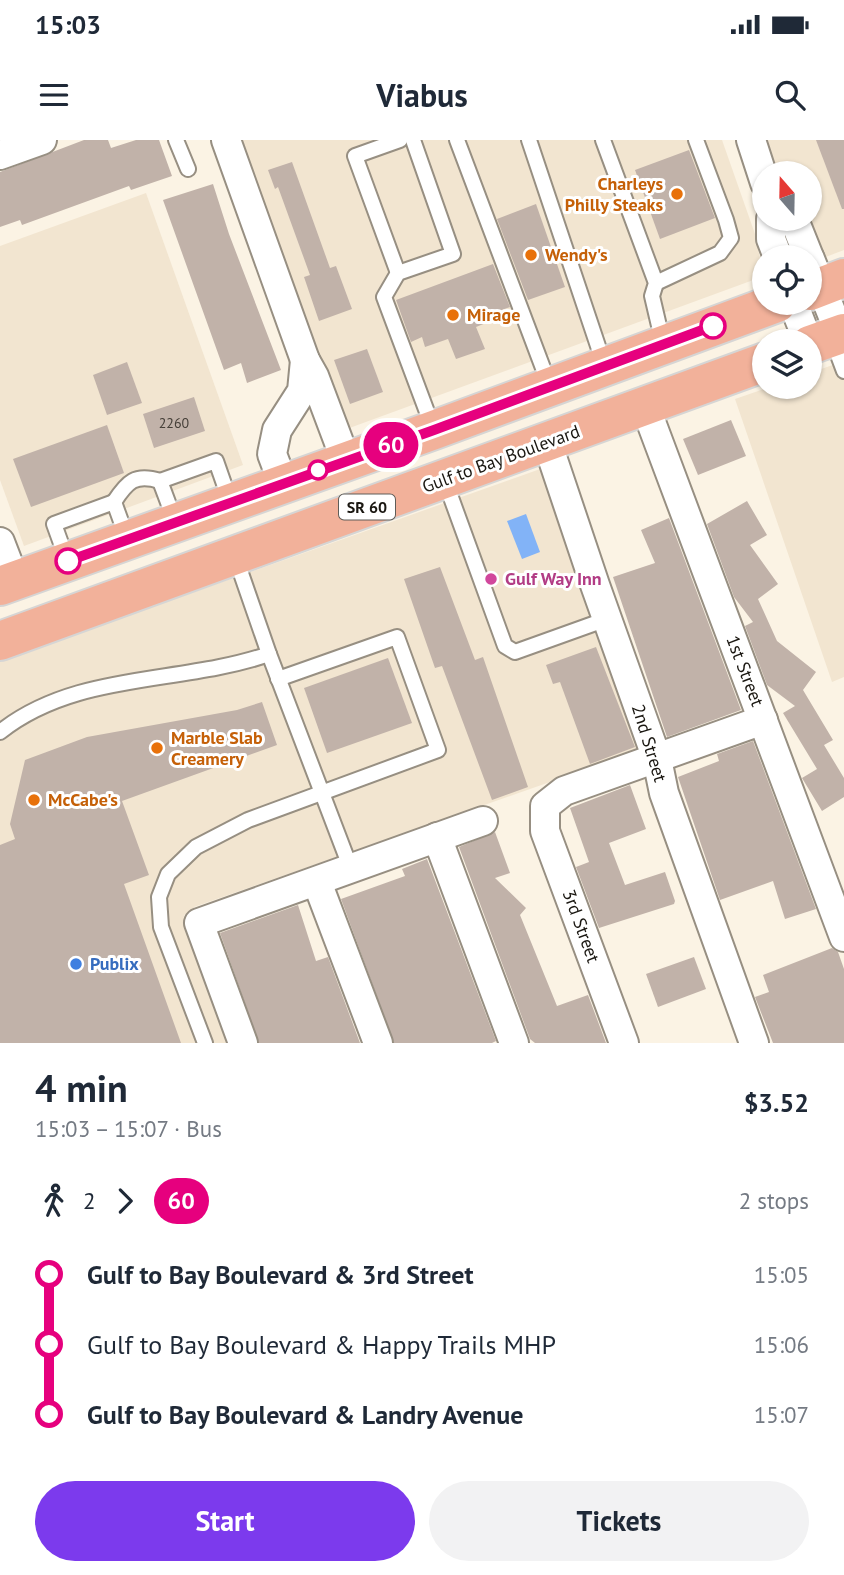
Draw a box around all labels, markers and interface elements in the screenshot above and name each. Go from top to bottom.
text: 15:03 [35,8,101,41]
text: Viabus [376,74,468,116]
icon: menu [35,76,73,114]
icon: search [771,76,809,114]
north arrow [752,161,822,231]
map controls [752,161,822,399]
place label: Charleys Philly Steaks [565,172,663,216]
marker: Charleys Philly Steaks [669,186,685,202]
place label: Wendy's [545,243,608,266]
button: locate [752,245,822,315]
marker: Wendy's [523,247,539,263]
place label: Mirage [467,303,520,326]
marker: Mirage [445,307,461,323]
unlabelled marker [700,313,726,339]
button: layers [752,329,822,399]
house number: 2260 [159,414,190,432]
street label: Gulf to Bay Boulevard [419,419,583,498]
line badge: 60 [360,422,422,468]
text: 60 [377,429,405,460]
unlabelled marker [308,460,328,480]
road number: SR 60 [339,494,395,520]
unlabelled marker [55,548,81,574]
place label: Gulf Way Inn [505,567,602,590]
marker: Gulf Way Inn [483,571,499,587]
street label: 1st Street [721,632,770,710]
street label: 2nd Street [627,701,672,785]
place label: Marble Slab Creamery [171,726,263,770]
marker: Marble Slab Creamery [149,740,165,756]
place label: McCabe's [48,788,118,811]
marker: McCabe's [26,792,42,808]
street label: 3rd Street [558,886,605,966]
place label: Publix [90,952,139,975]
marker: Publix [68,956,84,972]
text: 4 min [35,1063,128,1112]
text: $3.52 [744,1086,809,1119]
text: 15:03 – 15:07 · Bus [35,1114,222,1143]
icon: walk [35,1182,73,1220]
icon: forward [106,1182,144,1220]
text: 60 [168,1185,195,1216]
text: 2 [83,1186,96,1215]
text: 2 stops [739,1186,809,1215]
text: Gulf to Bay Boulevard & 3rd Street [87,1258,474,1291]
text: 15:05 [754,1260,809,1289]
text: Gulf to Bay Boulevard & Happy Trails MHP [87,1328,556,1361]
text: 15:06 [754,1330,809,1359]
text: Gulf to Bay Boulevard & Landry Avenue [87,1398,523,1431]
text: 15:07 [754,1400,809,1429]
button: Start [35,1481,415,1561]
button: Tickets [429,1481,809,1561]

